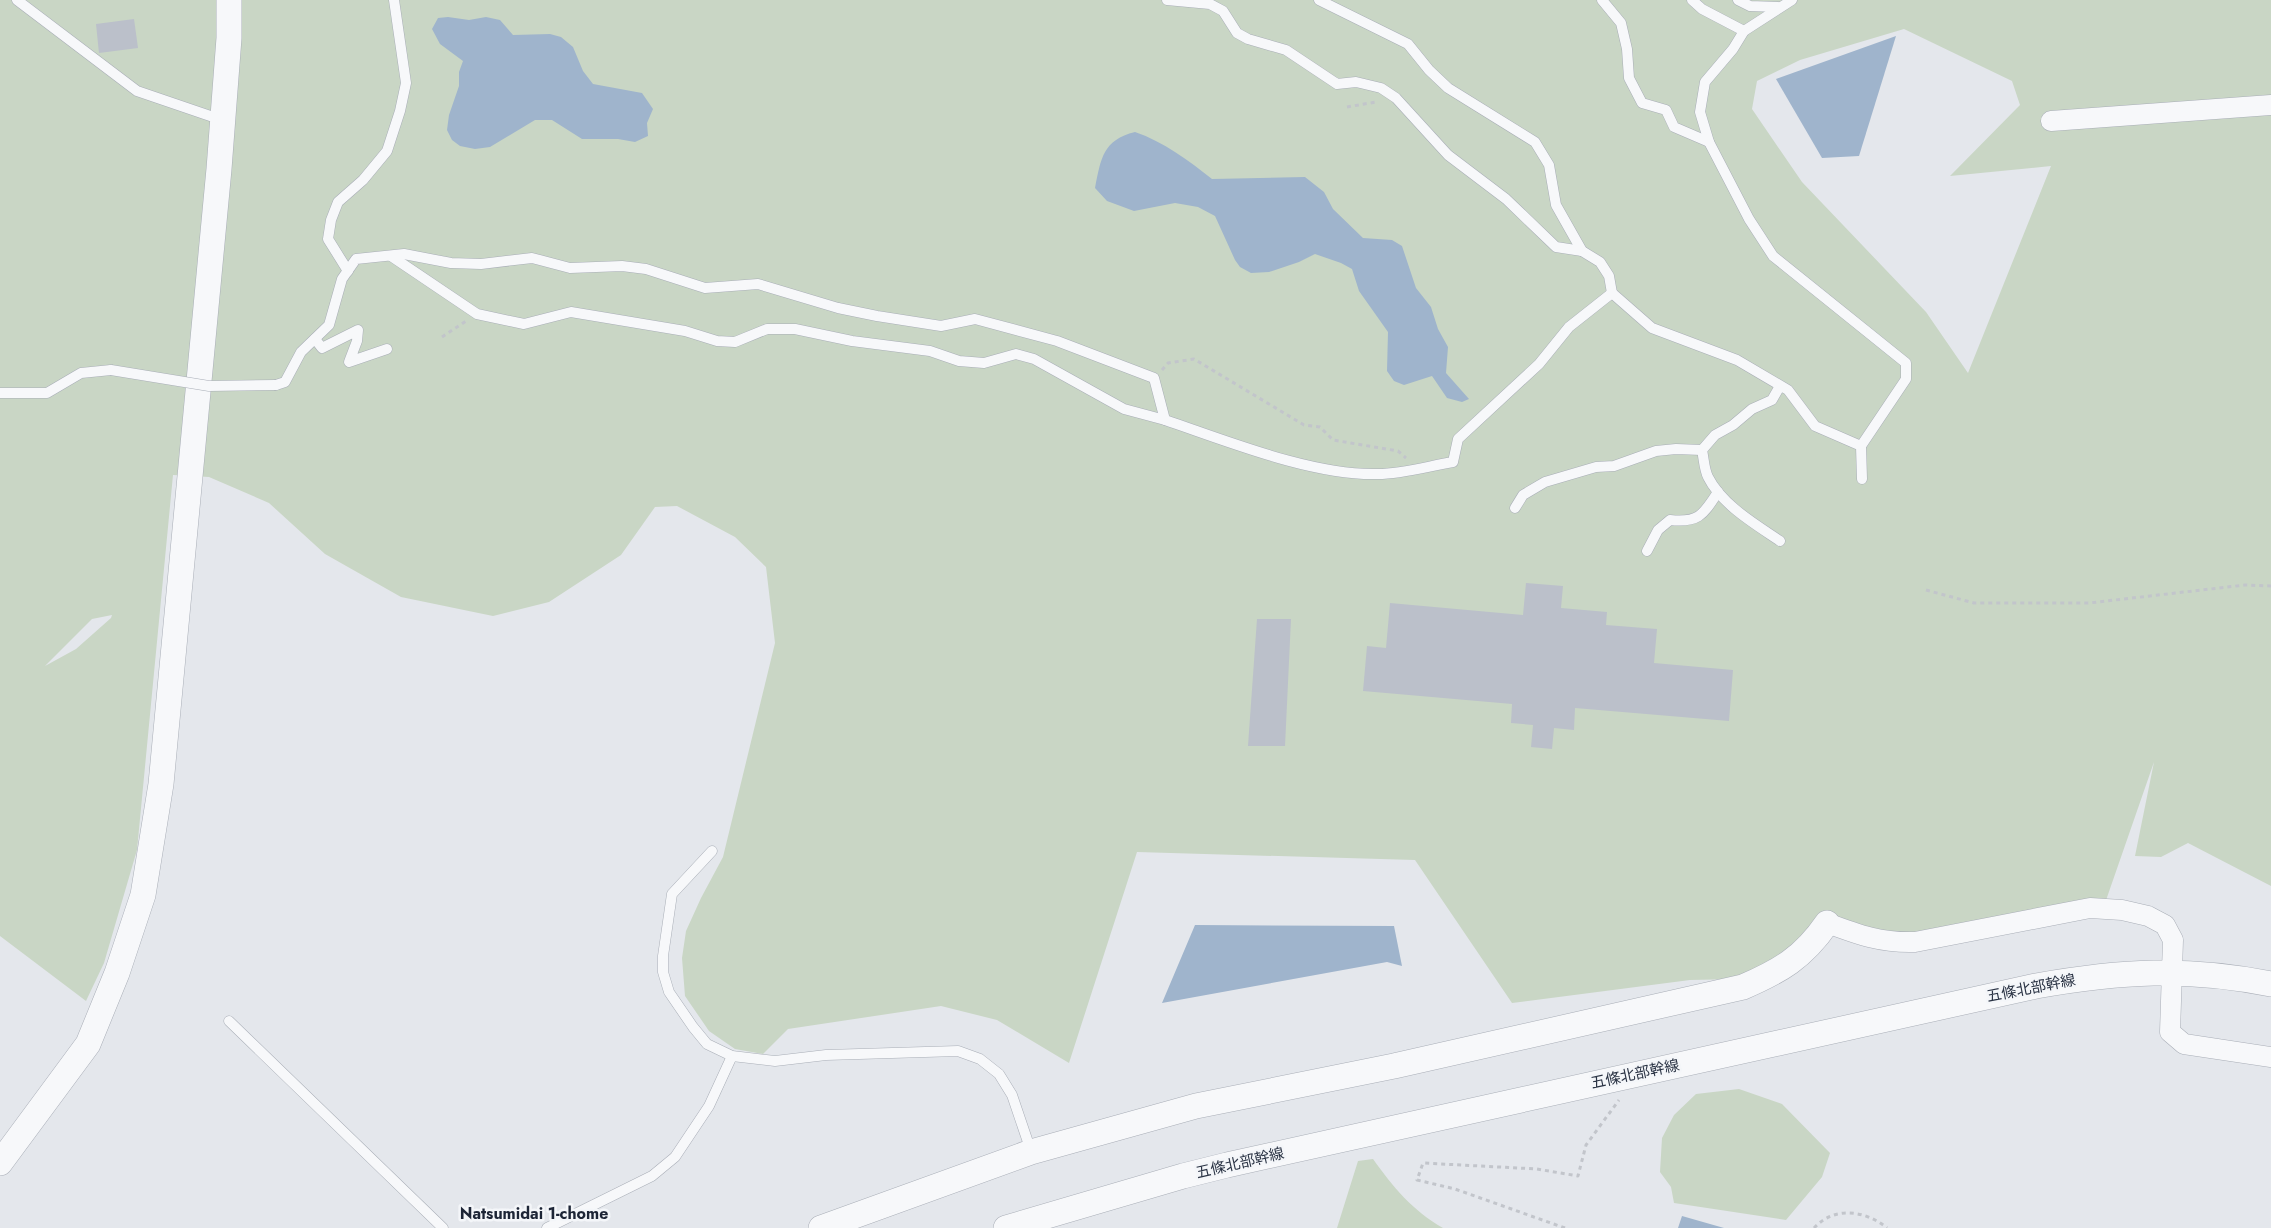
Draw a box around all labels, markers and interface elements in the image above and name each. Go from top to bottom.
street label: 五條北部幹線 [1985,969,2077,1007]
street label: 五條北部幹線 [1589,1054,1681,1094]
street label: 五條北部幹線 [1194,1142,1286,1184]
district label: Natsumidai 1-chome [460,1202,608,1225]

